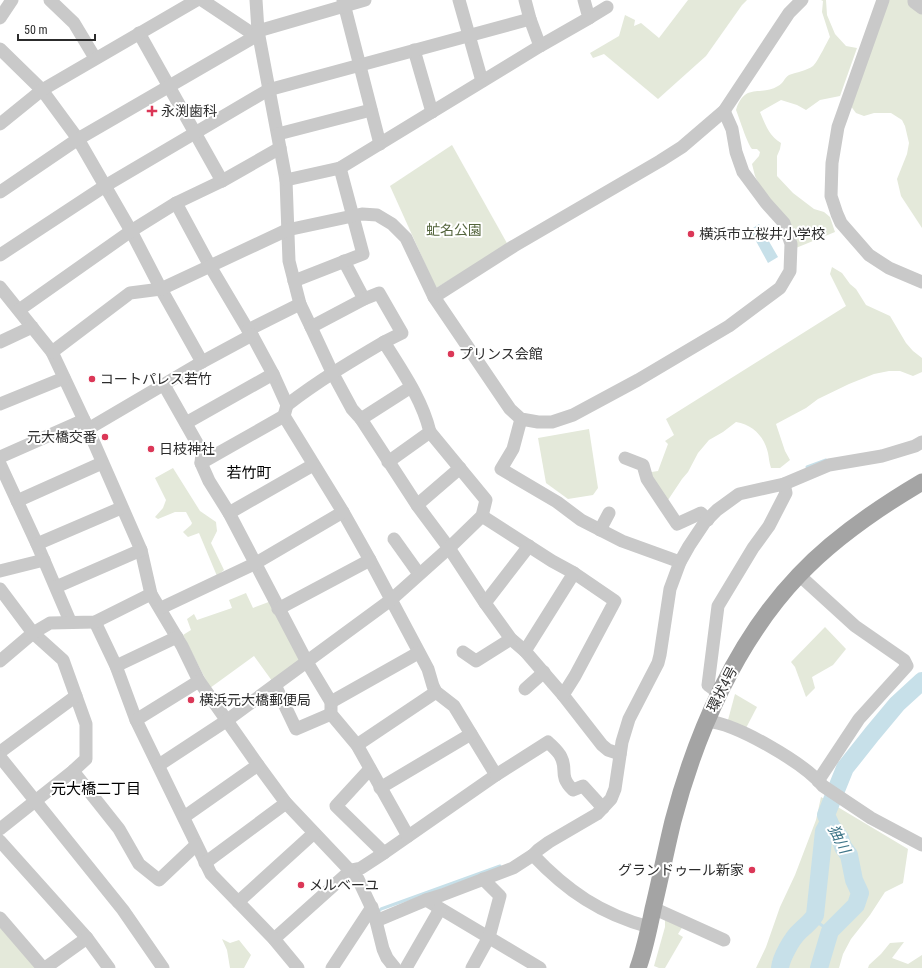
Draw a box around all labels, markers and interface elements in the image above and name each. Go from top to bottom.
scale bar [18,16,95,42]
text: 50 m [24,23,48,37]
place label: 永渕歯科 [161,103,217,119]
marker: 永渕歯科 [146,105,158,117]
park label: 虻名公園 [426,222,482,238]
place label: 横浜市立桜井小学校 [699,226,825,242]
marker: 横浜市立桜井小学校 [686,229,696,239]
place label: プリンス会館 [459,346,543,362]
marker: プリンス会館 [446,349,456,359]
place label: コートパレス若竹 [100,371,212,387]
marker: コートパレス若竹 [87,374,97,384]
place label: 元大橋交番 [27,429,97,445]
marker: 元大橋交番 [100,432,110,442]
place label: 日枝神社 [159,441,215,457]
marker: 日枝神社 [146,444,156,454]
district label: 若竹町 [226,464,272,482]
street label: 環状4号 [704,664,740,714]
place label: 横浜元大橋郵便局 [199,692,311,708]
marker: 横浜元大橋郵便局 [186,695,196,705]
district label: 元大橋二丁目 [51,780,141,798]
water label: 㹨川 [824,822,855,858]
place label: グランドゥール新家 [618,862,744,878]
marker: グランドゥール新家 [747,865,757,875]
place label: メルベーユ [309,877,379,893]
marker: メルベーユ [296,880,306,890]

